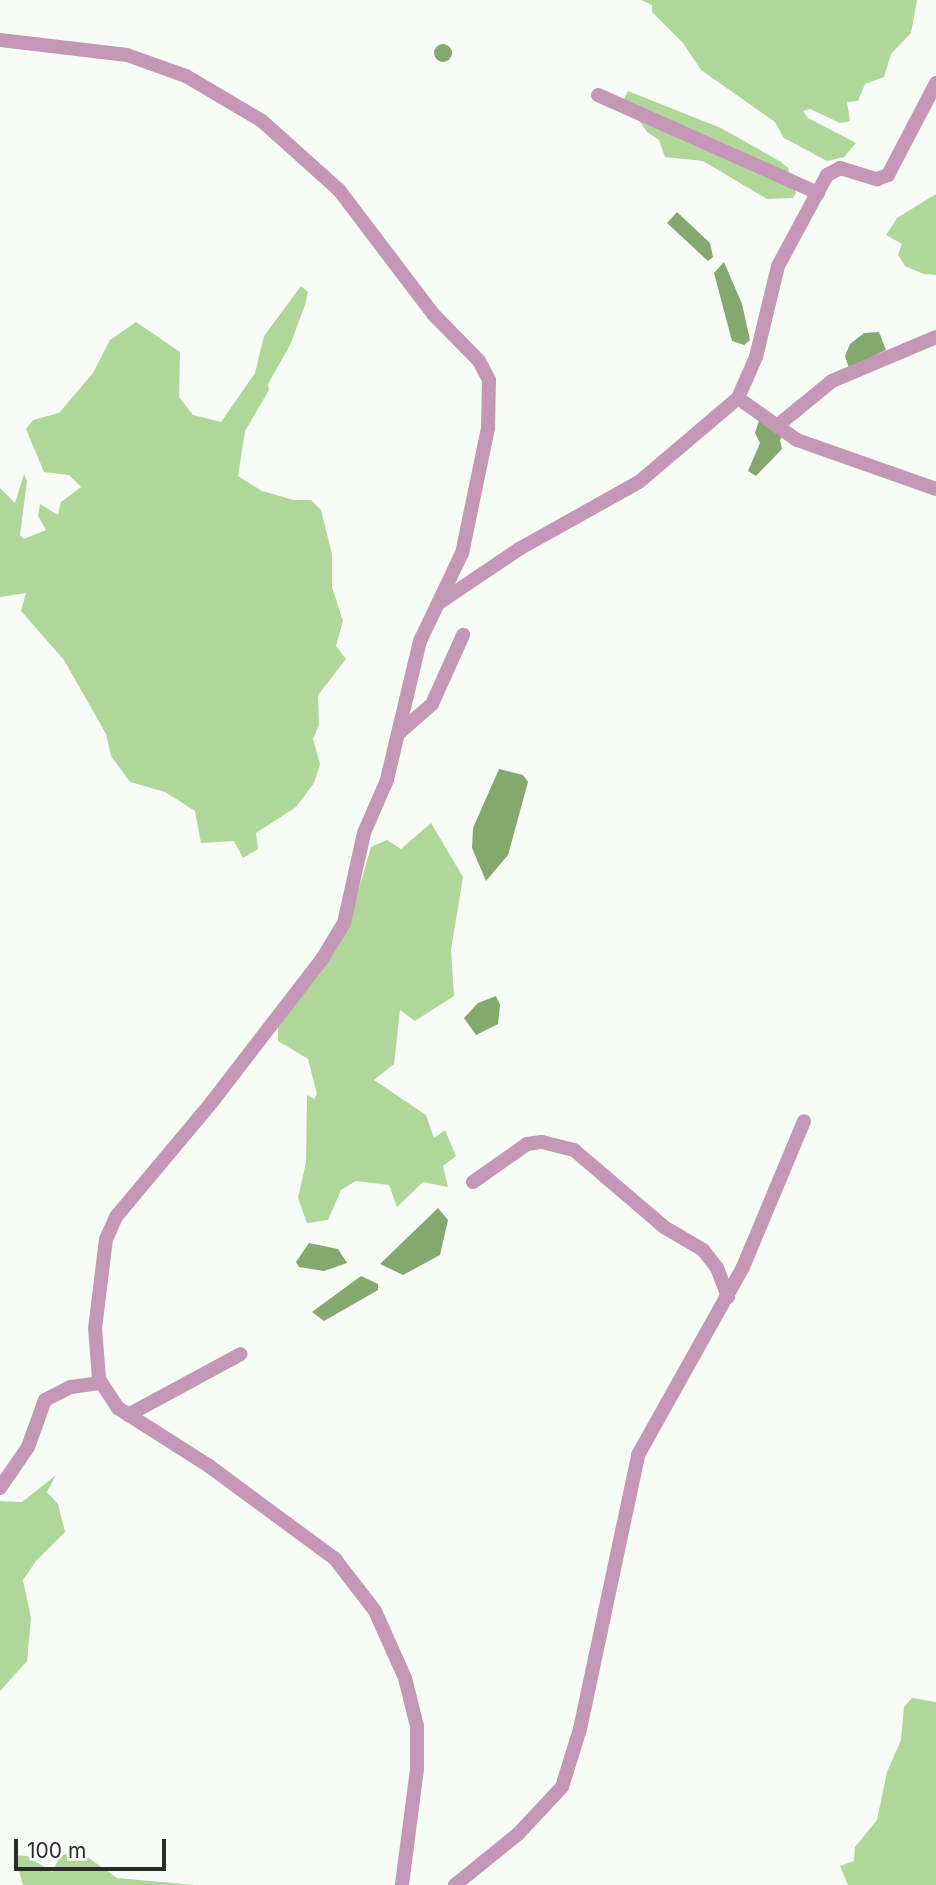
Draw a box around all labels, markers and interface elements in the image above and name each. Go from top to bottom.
scale bar [18,1826,170,1870]
text: 100 m [27,1838,86,1863]

